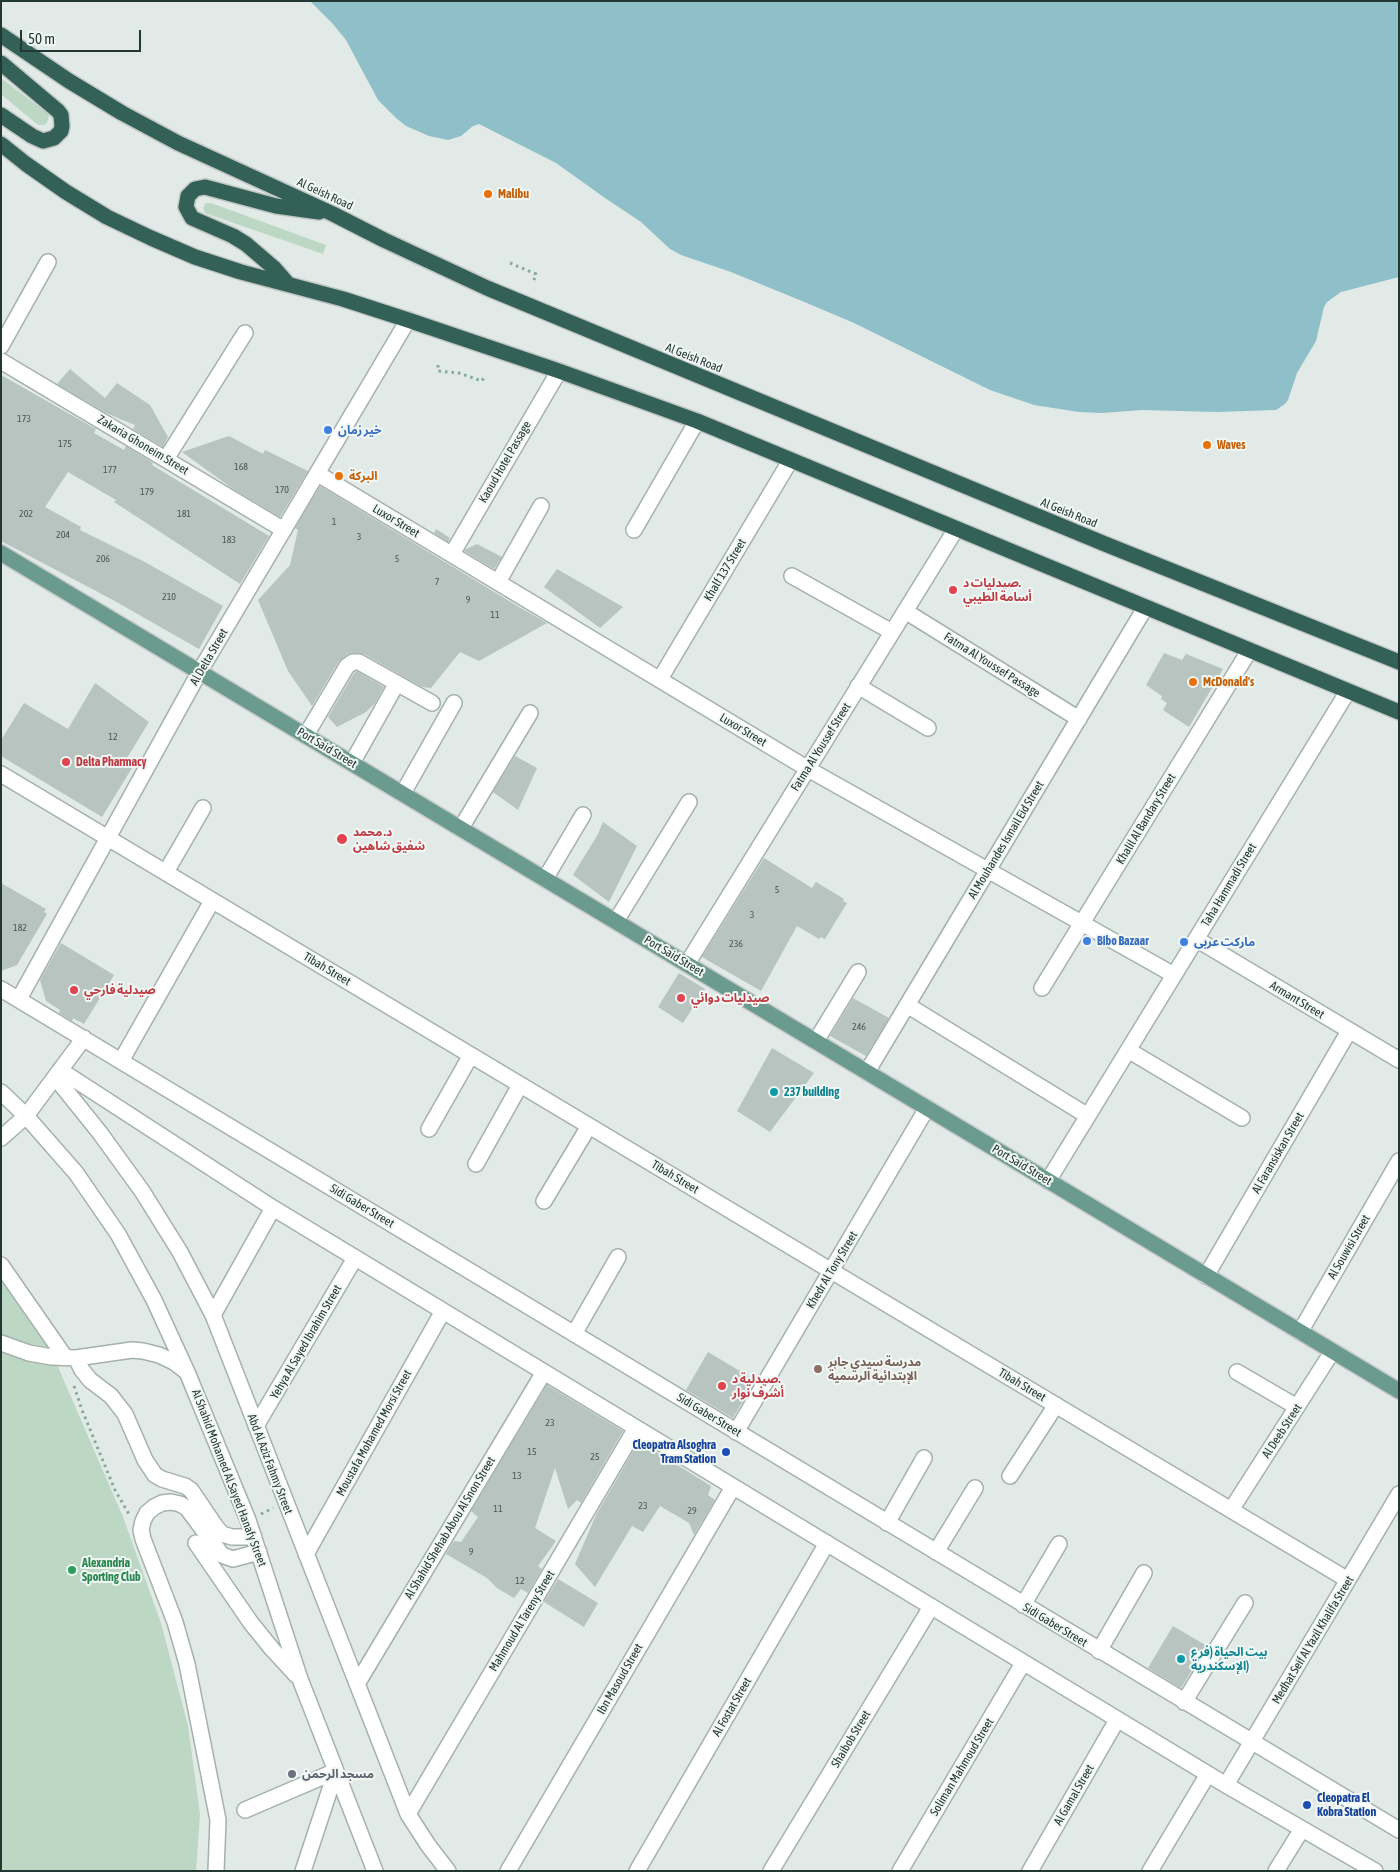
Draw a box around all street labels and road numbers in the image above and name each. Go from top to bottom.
street label: Al Geish Road [295,175,355,213]
street label: Al Geish Road [664,340,724,376]
street label: Zakaria Ghoneim Street [95,412,191,478]
street label: Kaoud Hotel Passage [476,419,534,505]
street label: Al Geish Road [1039,495,1099,531]
street label: Luxor Street [370,501,422,541]
street label: Khalf 137 Street [701,536,749,604]
street label: Al Delta Street [187,626,231,688]
street label: Fatma Al Youssef Passage [941,630,1043,700]
street label: Fatma Al Youssef Street [788,700,854,794]
street label: Luxor Street [717,710,769,750]
street label: Port Said Street [295,725,359,771]
street label: Khalil Al Bandary Street [1113,771,1179,867]
street label: Al Mouhandes Ismail Eid Street [965,778,1047,902]
street label: Taha Hammadi Street [1198,841,1260,929]
street label: Port Said Street [642,933,706,979]
street label: Tibah Street [301,949,353,989]
street label: Armant Street [1267,978,1327,1022]
street label: Al Faransiskan Street [1249,1110,1307,1196]
street label: Port Said Street [990,1142,1054,1188]
street label: Tibah Street [649,1157,701,1197]
street label: Sidi Gaber Street [327,1181,397,1231]
street label: Al Souwisi Street [1325,1212,1373,1282]
street label: Khedr Al Tony Street [803,1229,861,1311]
street label: Yehya Al Sayed Ibrahim Street [267,1282,345,1402]
street label: Tibah Street [996,1365,1048,1405]
street label: Moustafa Mohamed Morsi Street [333,1367,415,1499]
street label: Al Shahid Mohamed Al Sayed Hanafy Street [188,1387,270,1569]
street label: Sidi Gaber Street [674,1390,744,1440]
street label: Al Deeb Street [1259,1401,1305,1461]
street label: Abd Al Aziz Fahmy Street [244,1412,296,1516]
street label: Al Shahid Shehab Abou Al Snon Street [402,1454,498,1602]
street label: Mahmoud Al Tareny Street [486,1568,558,1674]
street label: Medhat Seif Al Yazil Khalifa Street [1269,1573,1357,1707]
street label: Sidi Gaber Street [1020,1600,1090,1650]
street label: Ibn Masoud Street [594,1641,646,1717]
street label: Al Fostat Street [709,1675,755,1739]
street label: Shaibob Street [828,1708,874,1770]
street label: Soliman Mahmoud Street [927,1716,997,1818]
street label: Al Gamal Street [1051,1762,1097,1828]

